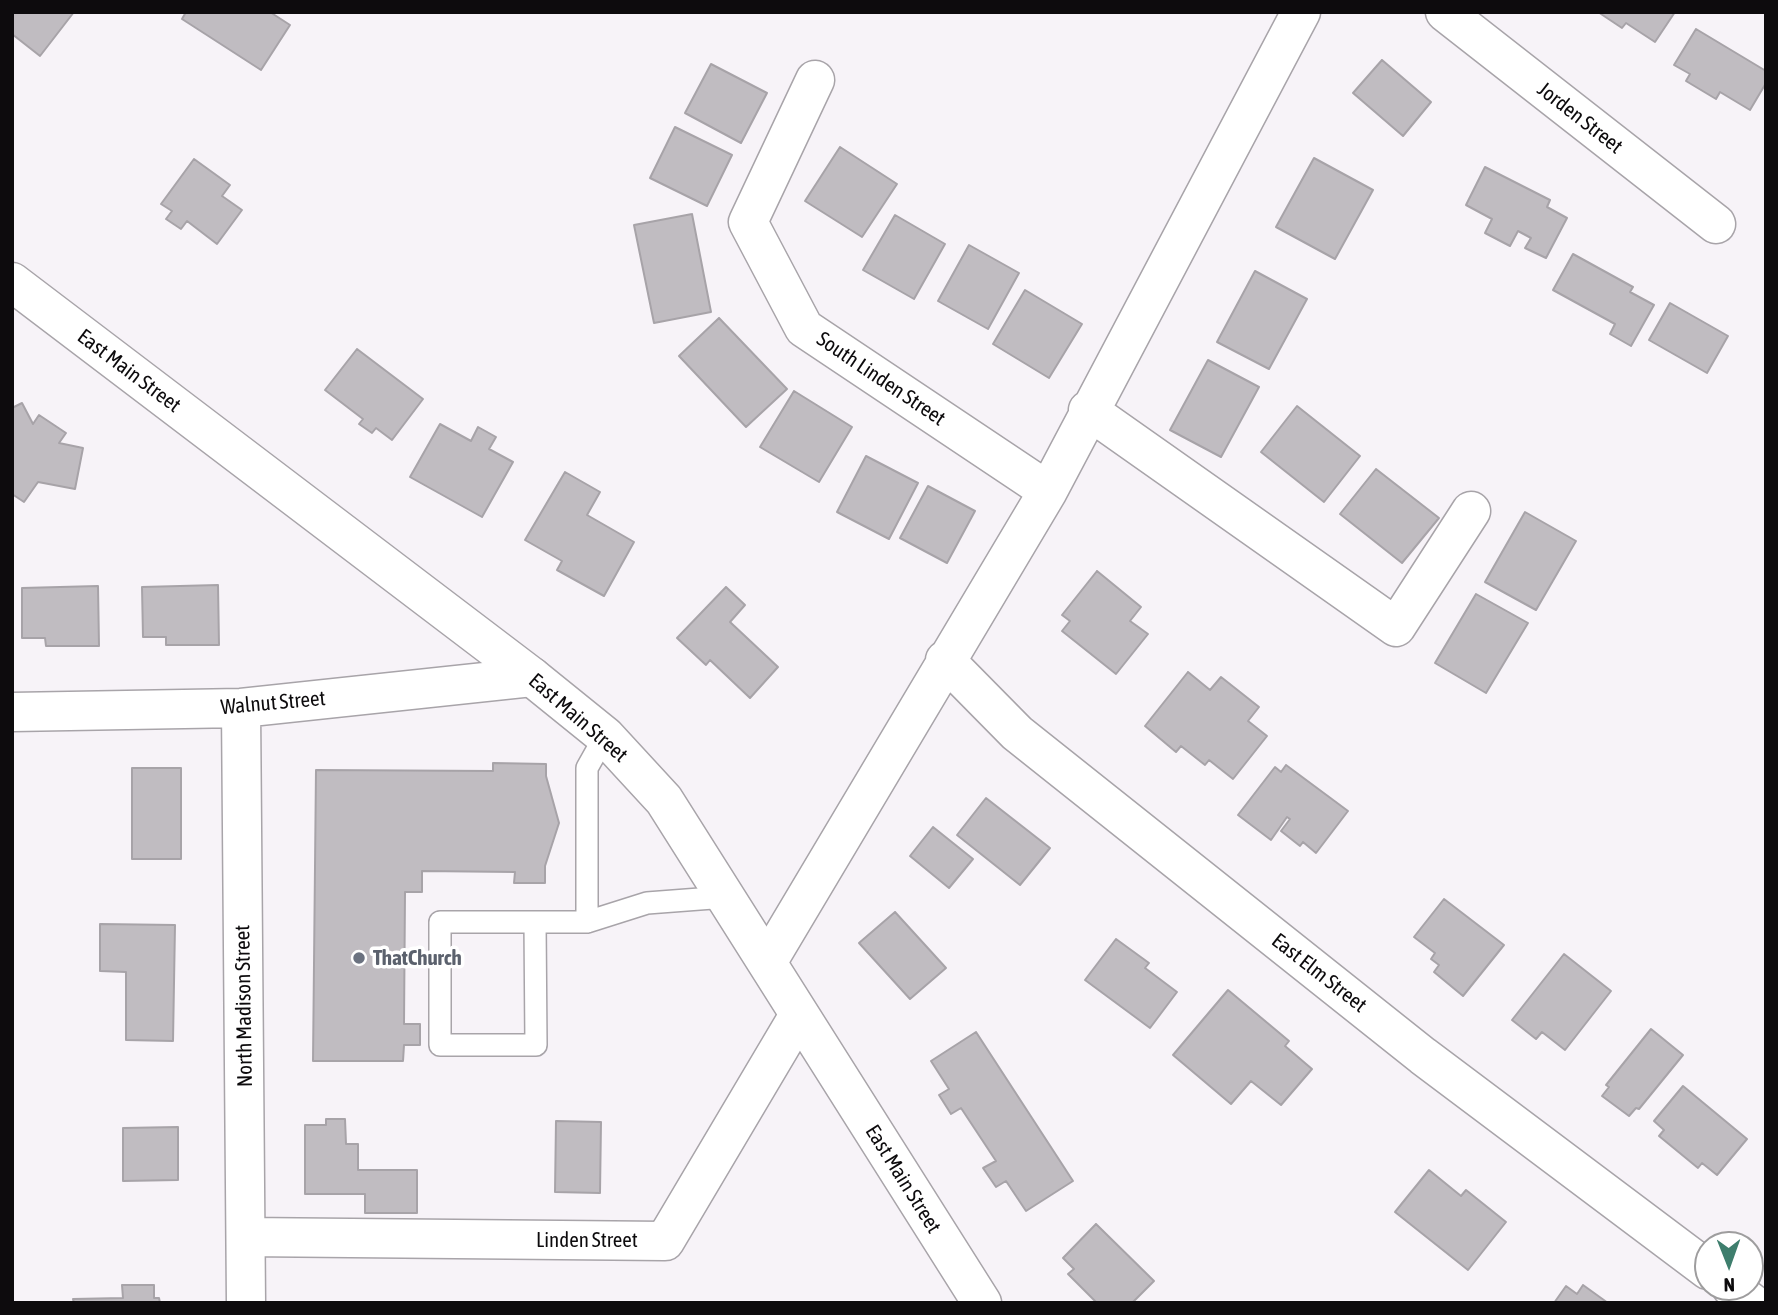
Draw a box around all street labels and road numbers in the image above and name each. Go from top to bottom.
street label: Jorden Street [1532,77,1628,159]
street label: East Main Street [72,324,186,418]
street label: South Linden Street [812,327,950,431]
street label: East Main Street [523,668,633,768]
street label: Walnut Street [219,686,327,720]
street label: North Madison Street [230,925,258,1087]
street label: East Elm Street [1266,928,1372,1018]
street label: East Main Street [860,1120,946,1238]
street label: Linden Street [536,1227,638,1253]

